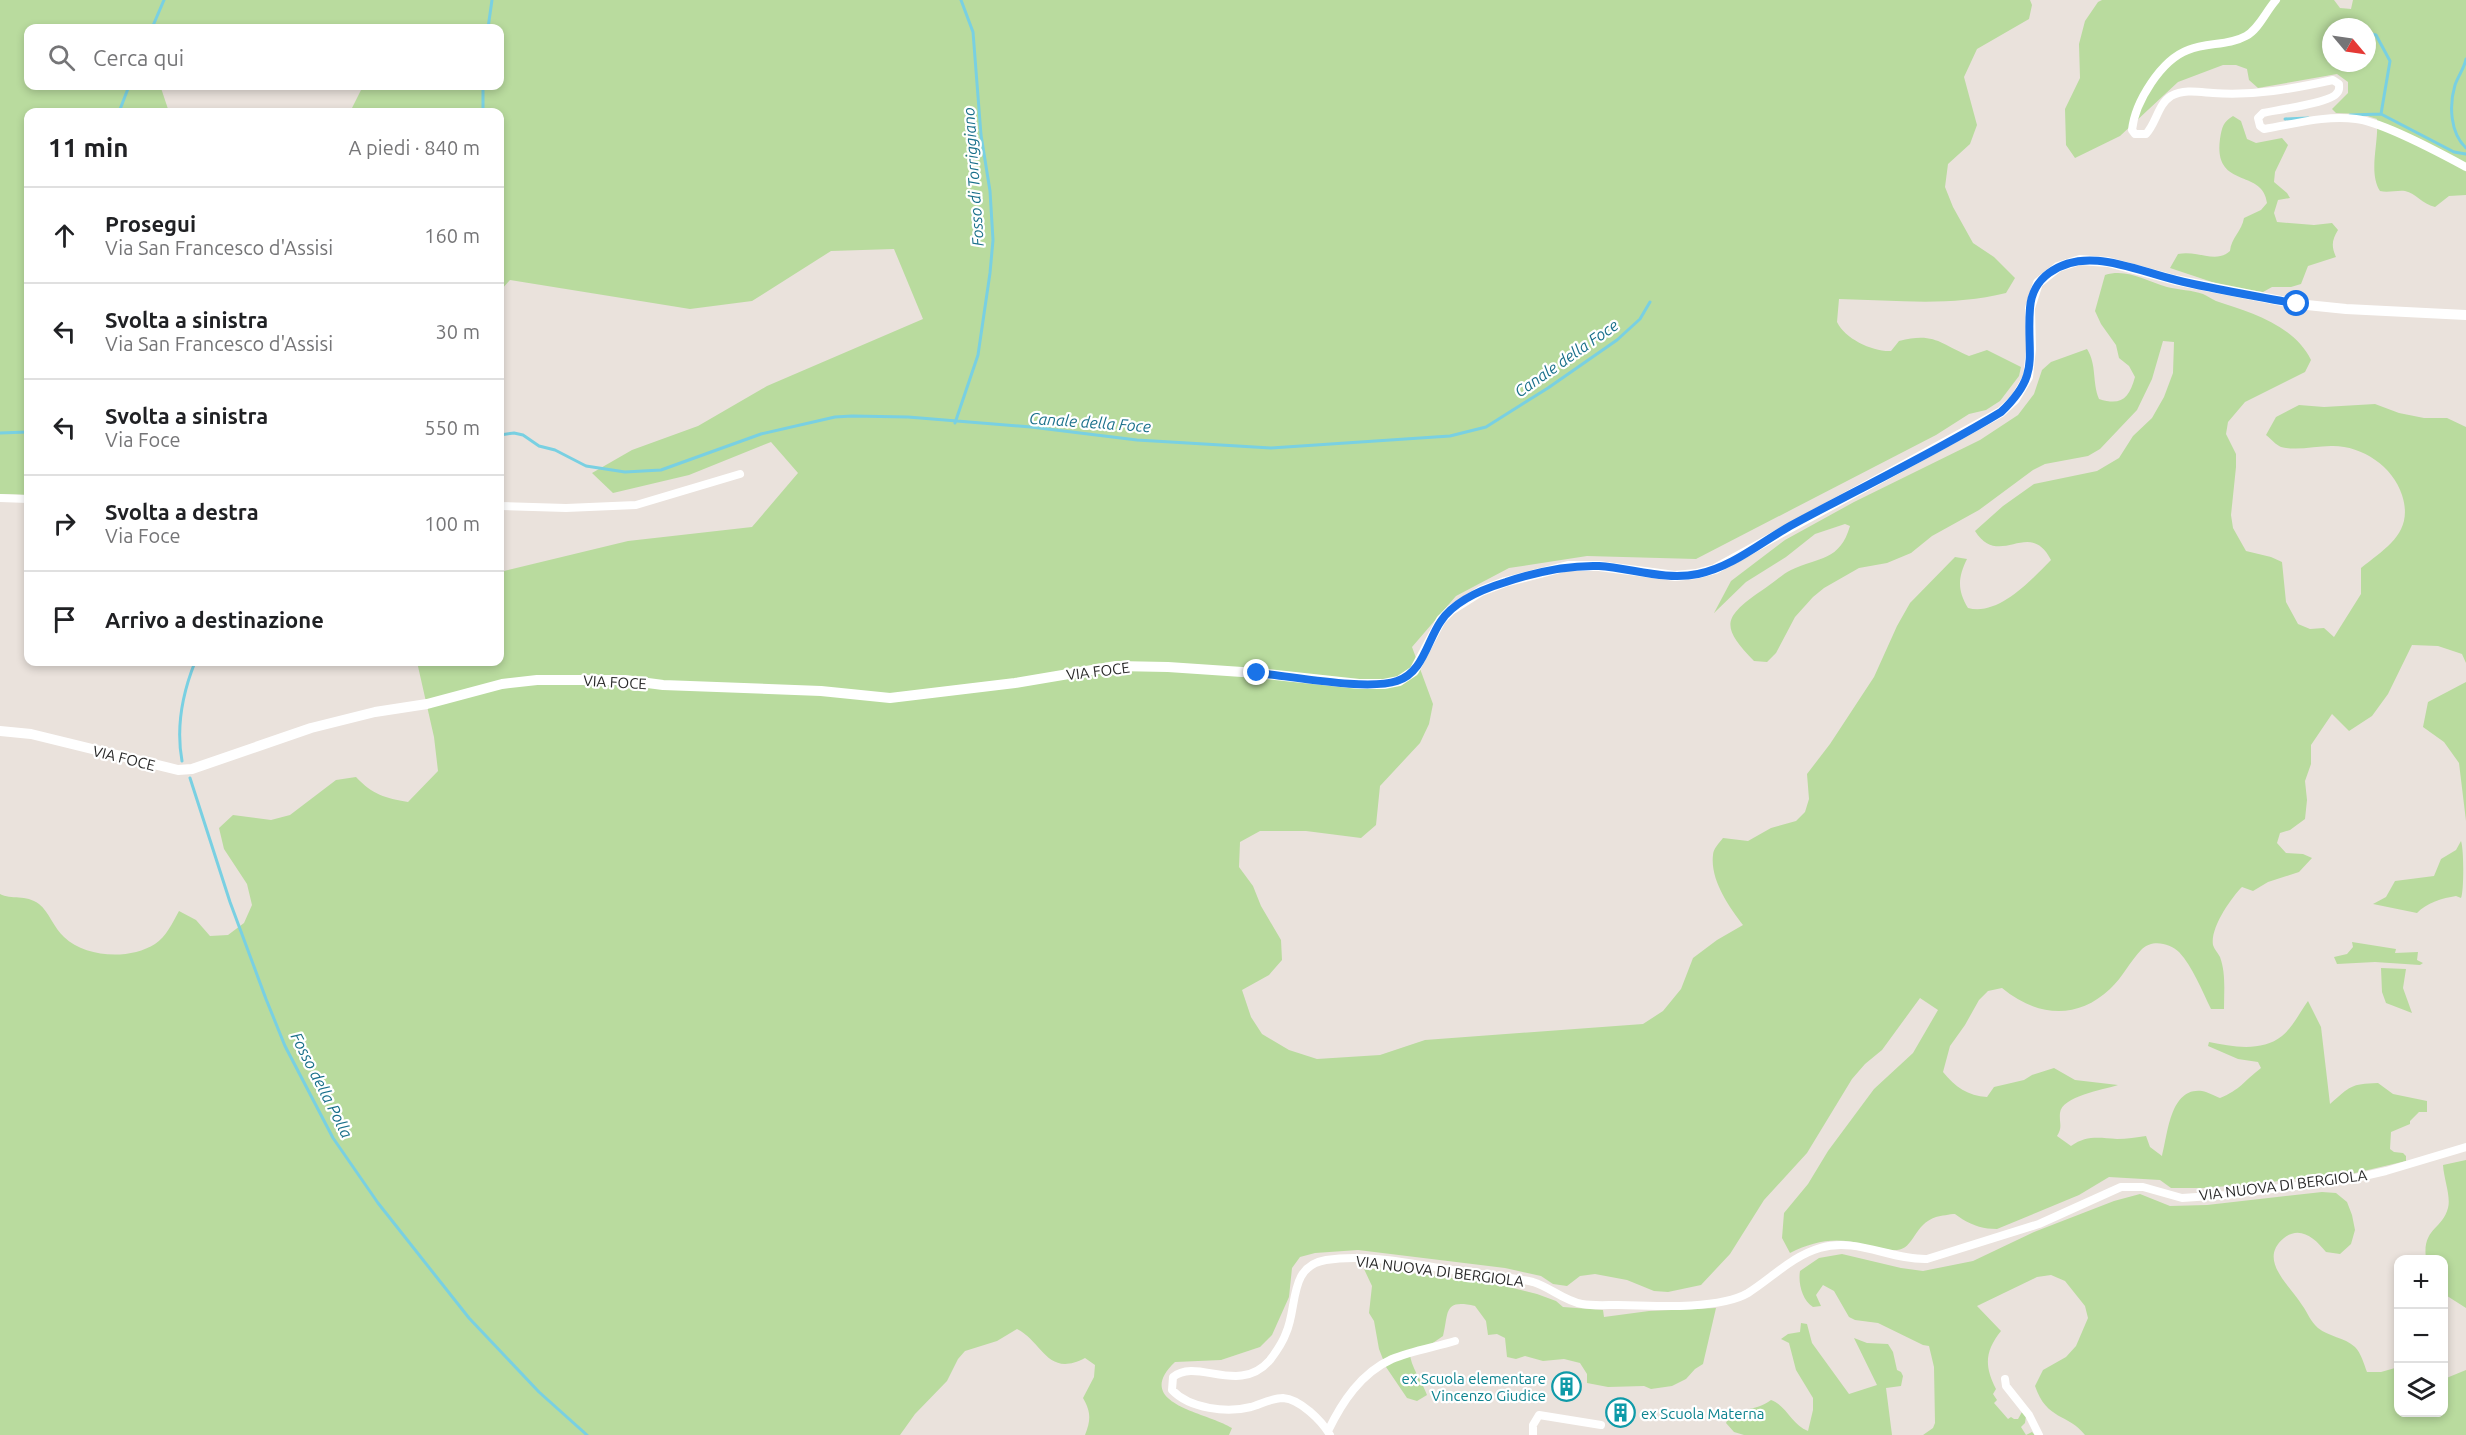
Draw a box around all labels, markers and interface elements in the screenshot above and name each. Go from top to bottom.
north arrow [2322,18,2376,72]
search box [24,24,504,90]
icon: search [45,41,78,74]
text: Cerca qui [93,45,184,70]
water label: Fosso di Torriggiano [959,107,987,247]
text: 11 min [48,133,128,162]
text: A piedi · 840 m [349,136,480,159]
text: Prosegui [105,211,196,236]
icon: ahead [48,219,81,252]
text: 160 m [424,224,480,247]
text: Via San Francesco d'Assisi [105,236,333,259]
route start [2283,290,2309,316]
text: Svolta a sinistra [105,307,268,332]
icon: left [48,315,81,348]
water label: Canale della Foce [1511,316,1621,400]
text: 30 m [436,320,480,343]
text: Via San Francesco d'Assisi [105,332,333,355]
text: Svolta a sinistra [105,403,268,428]
water label: Canale della Foce [1028,409,1152,435]
icon: left [48,411,81,444]
text: 550 m [424,416,480,439]
text: Via Foce [105,428,181,451]
text: Svolta a destra [105,499,259,524]
icon: right [48,507,81,540]
text: 100 m [424,512,480,535]
text: Via Foce [105,524,181,547]
icon: arrive [48,603,81,636]
text: Arrivo a destinazione [105,607,324,632]
street label: VIA FOCE [1065,659,1131,683]
route end [1243,659,1269,685]
street label: VIA FOCE [583,672,647,692]
street label: VIA FOCE [91,742,157,774]
water label: Fosso della Polla [288,1029,357,1141]
street label: VIA NUOVA DI BERGIOLA [2198,1166,2368,1204]
street label: VIA NUOVA DI BERGIOLA [1355,1252,1525,1290]
map controls [2394,1255,2448,1417]
button: + [2394,1255,2448,1309]
button: − [2394,1309,2448,1363]
button: layers [2394,1363,2448,1417]
place label: ex Scuola elementare Vincenzo Giudice [1402,1370,1546,1404]
building icon: ex Scuola elementare Vincenzo Giudice [1551,1371,1583,1403]
building icon: ex Scuola Materna [1604,1397,1636,1429]
place label: ex Scuola Materna [1641,1405,1764,1422]

